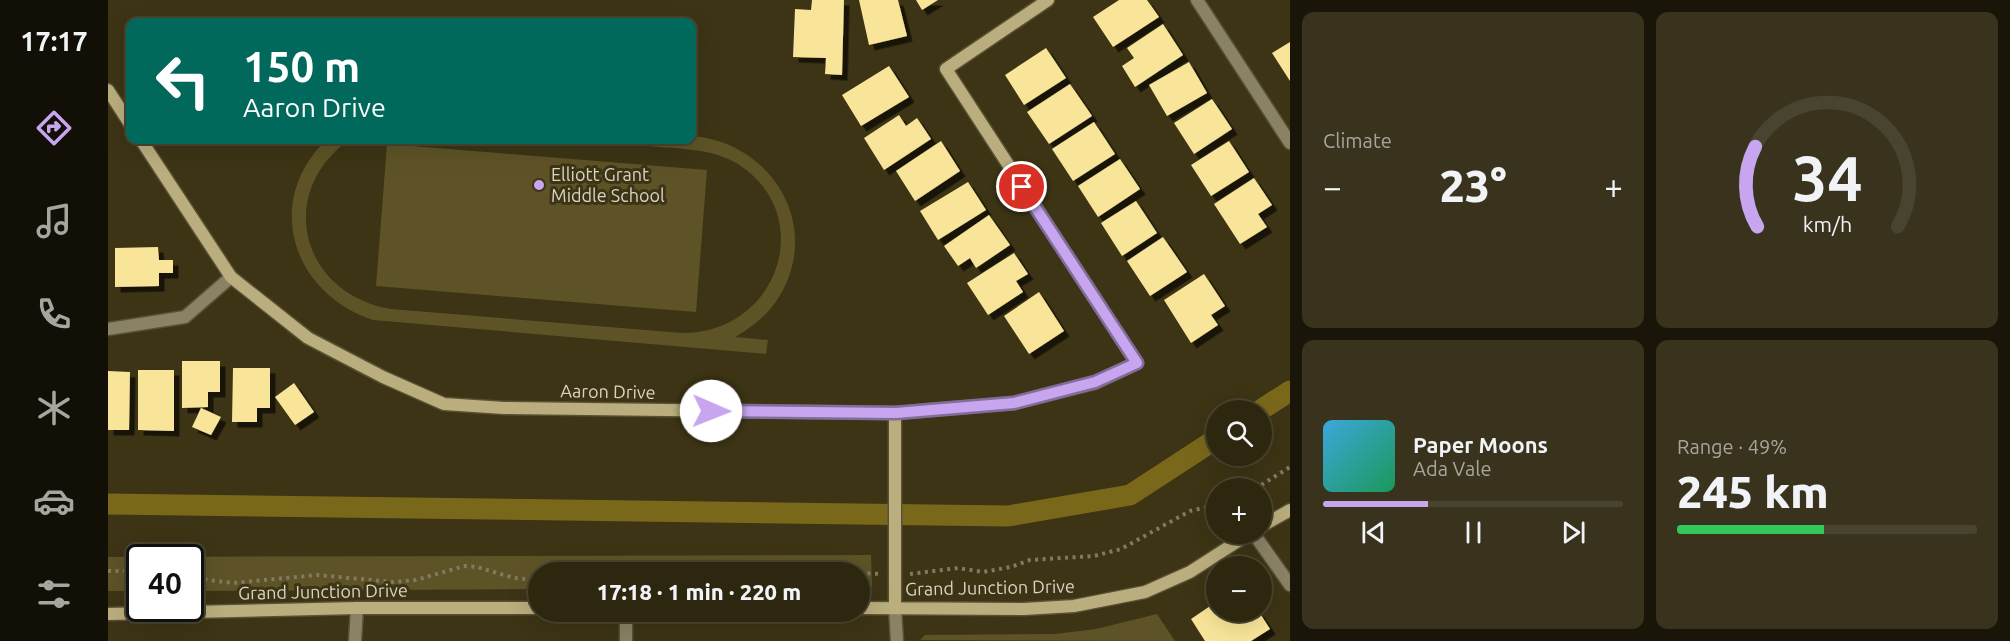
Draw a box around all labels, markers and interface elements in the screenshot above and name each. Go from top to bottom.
text: 17:17 [20,26,88,56]
icon: left [144,42,222,120]
text: 150 m [243,43,360,90]
text: Aaron Drive [243,92,386,122]
icon: directions [33,107,75,149]
text: Climate [1323,129,1392,152]
text: 34 [1792,143,1862,213]
text: 23° [1439,160,1507,211]
pin [996,161,1047,212]
place label: Elliott Grant Middle School [551,164,665,205]
text: − [1323,168,1342,205]
text: + [1604,168,1623,205]
icon: arrive [1005,170,1038,203]
marker: Elliott Grant Middle School [532,178,546,192]
icon: music [33,200,75,242]
text: km/h [1802,212,1852,236]
icon: phone [33,293,75,335]
position arrow [679,379,743,443]
street label: Aaron Drive [560,380,656,402]
icon: climate [33,387,75,429]
map controls [1206,400,1272,622]
button: search [1206,400,1272,466]
text: Paper Moons [1413,432,1548,457]
text: Range · 49% [1677,435,1787,458]
text: Ada Vale [1413,457,1491,480]
text: 245 km [1677,466,1829,517]
button: + [1206,478,1272,544]
icon: car [33,480,75,522]
icon: previous [1357,516,1390,549]
icon: pause [1457,516,1490,549]
icon: next [1557,516,1590,549]
speed limit sign: 40 [126,544,204,622]
button: − [1206,556,1272,622]
icon: filters [33,573,75,615]
street label: Grand Junction Drive [905,576,1075,598]
text: 17:18 · 1 min · 220 m [597,579,801,604]
street label: Grand Junction Drive [238,580,408,602]

